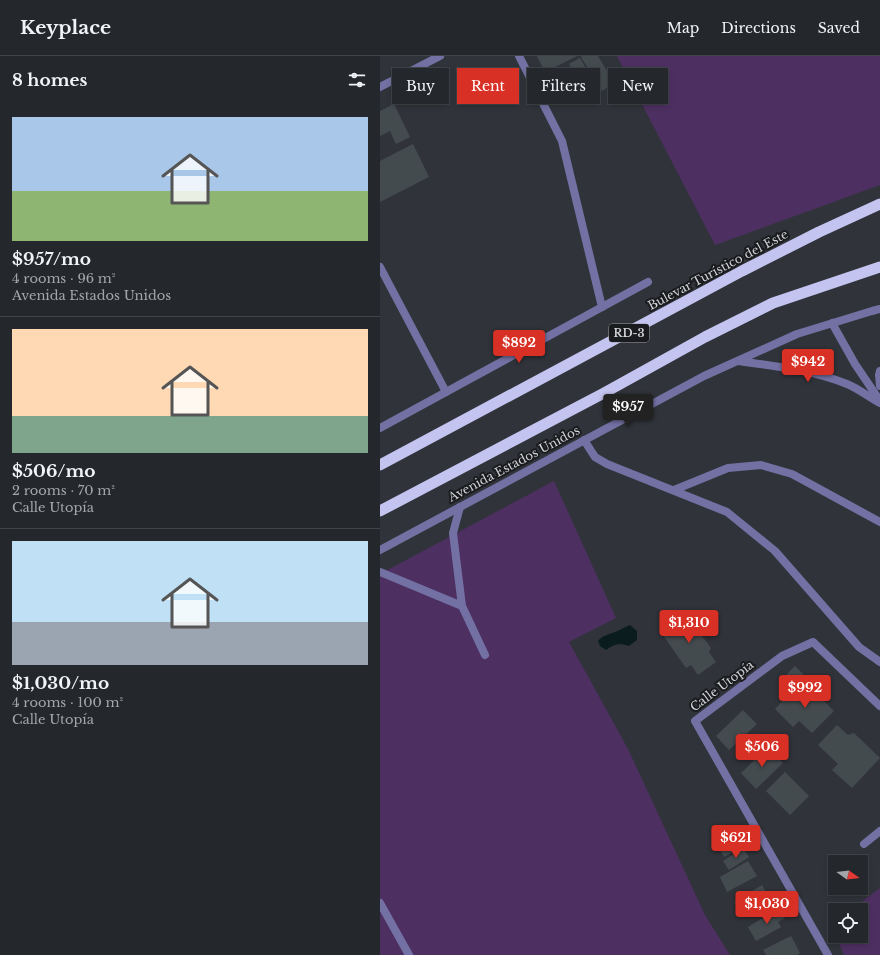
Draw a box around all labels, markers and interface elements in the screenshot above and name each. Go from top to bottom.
text: Keyplace [20,16,111,39]
text: Map [667,19,699,37]
text: Directions [721,19,796,37]
text: Saved [818,19,860,37]
chip: Buy [392,68,449,104]
chip: Rent [457,68,519,104]
chip: Filters [527,68,600,104]
chip: New [608,68,668,104]
icon: filters [346,69,368,91]
text: 8 homes [12,70,87,91]
icon: home [154,143,226,215]
street label: Bulevar Turístico del Este [645,226,791,313]
text: $957/mo [12,249,91,270]
text: 4 rooms · 96 m² [12,270,116,287]
text: Avenida Estados Unidos [12,287,171,304]
road number: RD-3 [609,324,649,342]
pin: $892 [495,330,543,364]
text: $892 [502,334,536,351]
pin: $942 [784,349,832,383]
text: $942 [791,353,825,370]
icon: home [154,355,226,427]
pin: $957 [604,394,652,428]
text: $957 [612,398,644,415]
street label: Avenida Estados Unidos [445,422,582,505]
text: $506/mo [12,461,96,482]
text: 2 rooms · 70 m² [12,482,115,499]
text: Calle Utopía [12,499,94,516]
icon: home [154,567,226,639]
pin: $1,310 [656,610,722,644]
text: $1,310 [668,614,710,631]
street label: Calle Utopía [687,657,757,714]
text: $1,030/mo [12,673,109,694]
pin: $992 [781,675,829,709]
text: $992 [788,679,822,696]
text: 4 rooms · 100 m² [12,694,123,711]
text: Calle Utopía [12,711,94,728]
pin: $506 [738,734,786,768]
text: $506 [745,738,779,755]
pin: $621 [712,825,760,859]
text: $621 [720,829,752,846]
north arrow [828,855,868,895]
map controls [828,855,868,943]
pin: $1,030 [734,891,800,925]
text: $1,030 [744,895,790,912]
button: locate [828,903,868,943]

